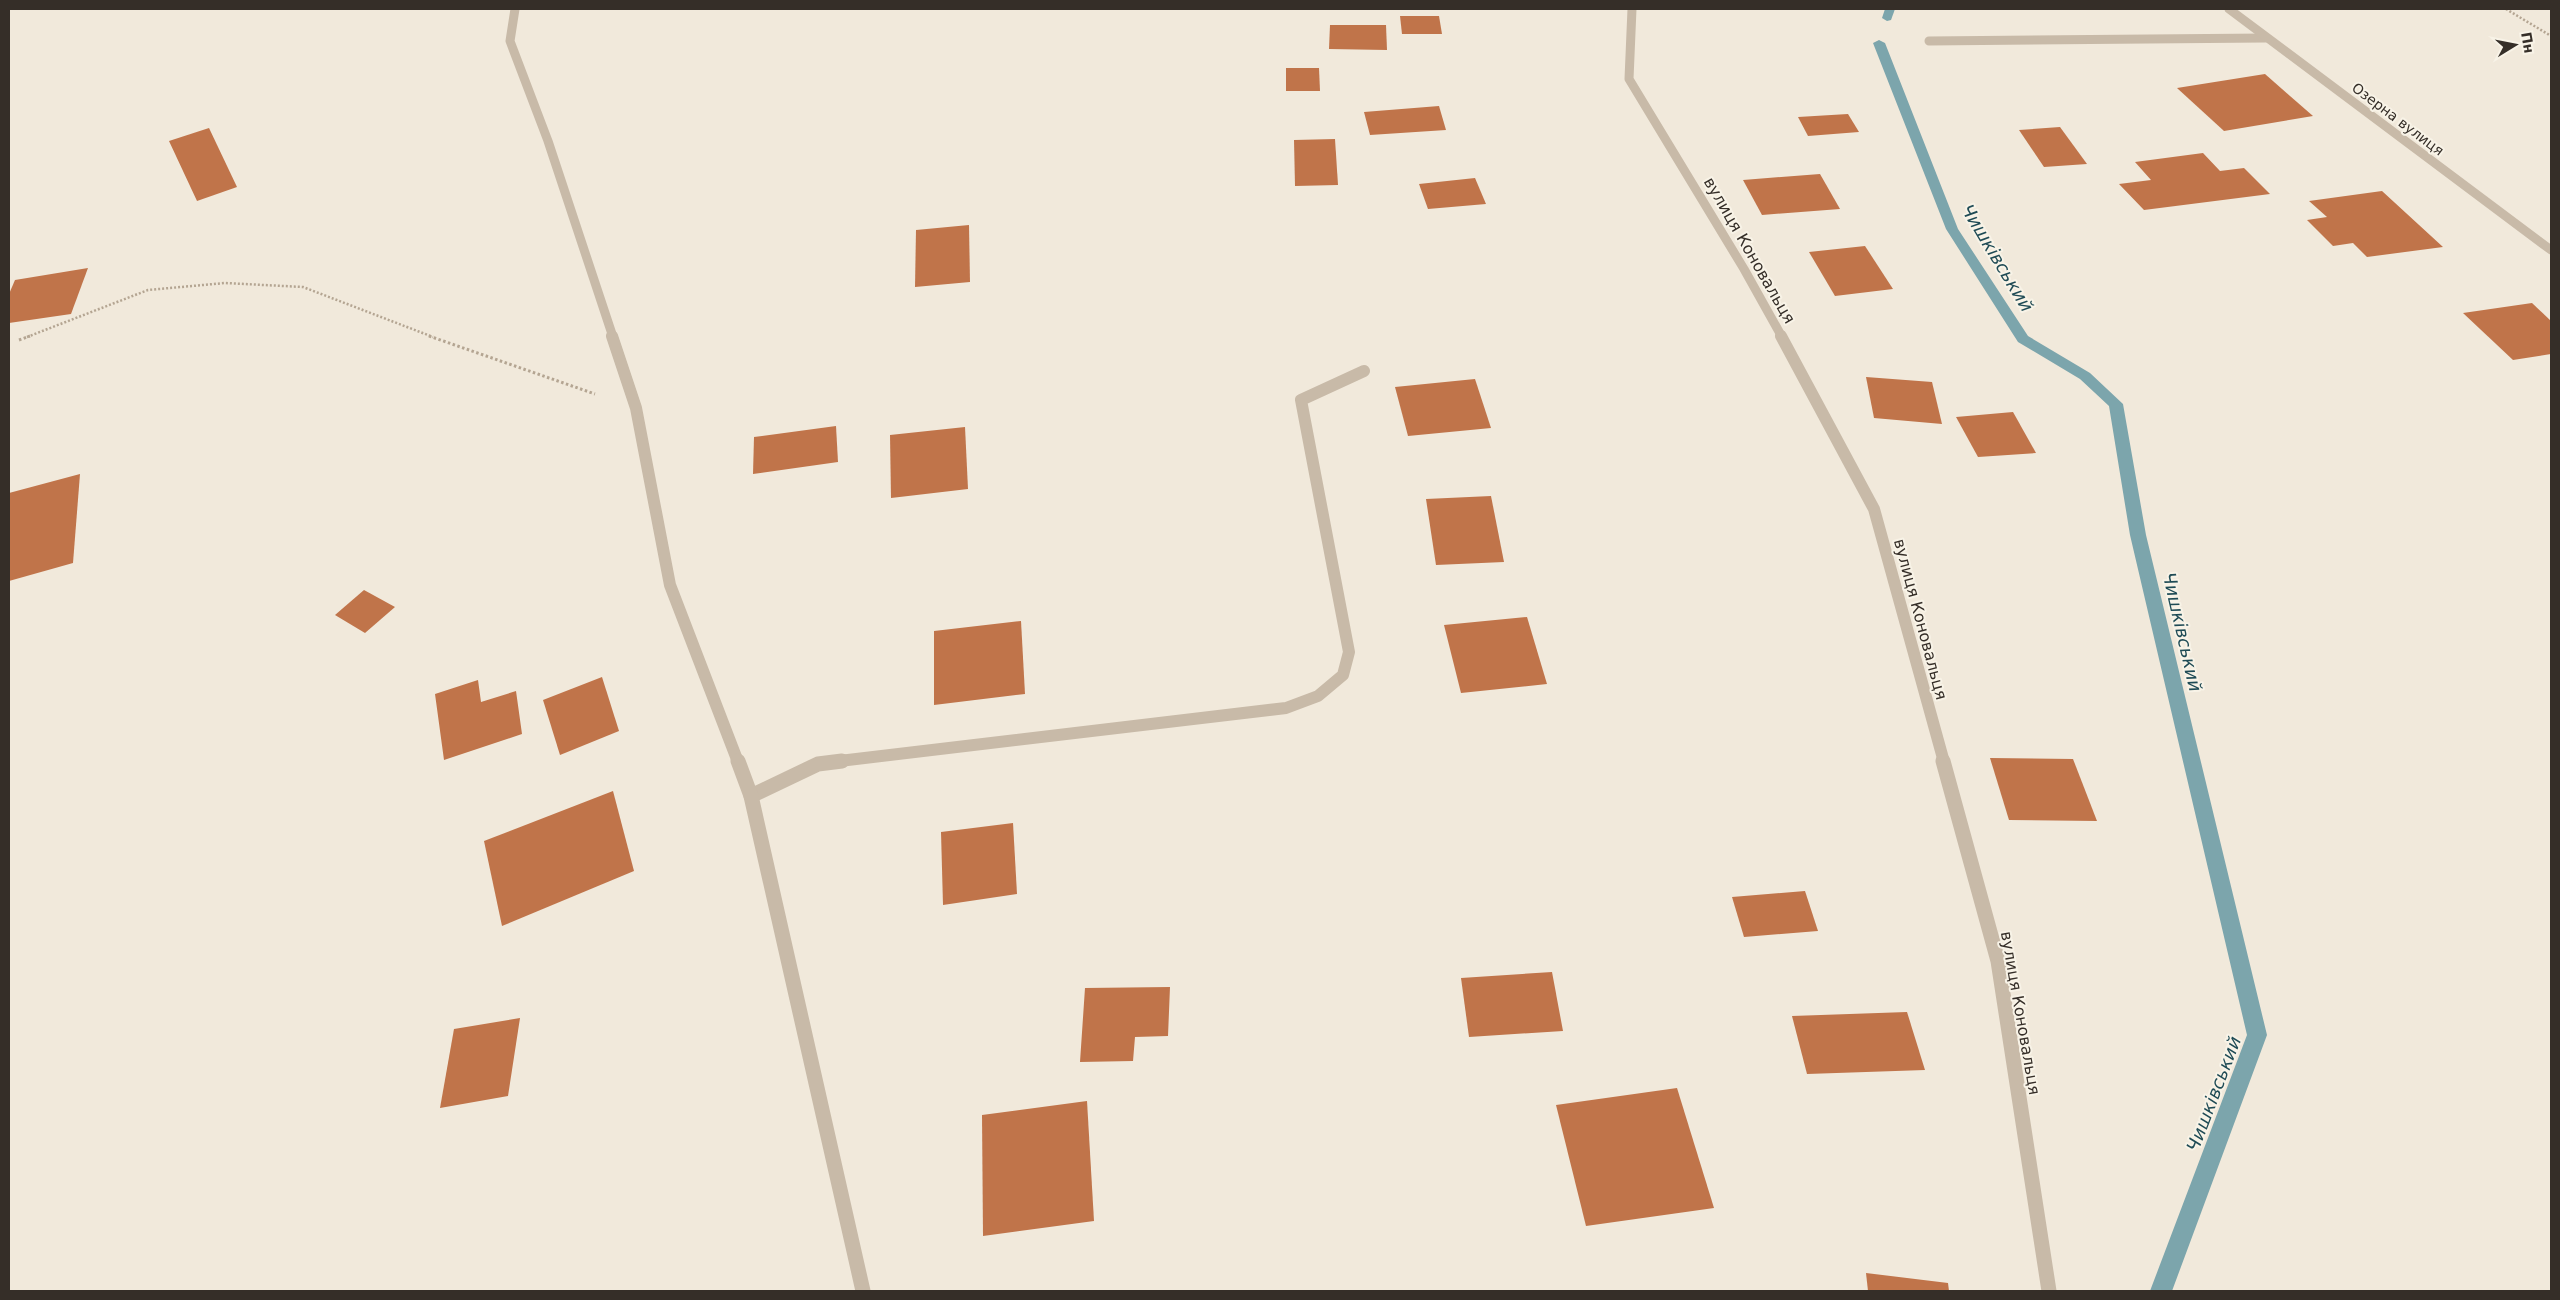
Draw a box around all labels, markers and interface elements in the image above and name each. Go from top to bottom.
north arrow [2490,20,2540,70]
text: Пн [2518,31,2538,55]
street label: Озерна вулиця [2349,79,2447,159]
street label: вулиця Коновальця [1700,174,1799,327]
water label: Чишківський [1957,200,2038,316]
street label: вулиця Коновальця [1890,537,1951,702]
water label: Чишківський [2159,570,2206,694]
street label: вулиця Коновальця [1997,930,2044,1096]
water label: Чишківський [2182,1033,2245,1154]

